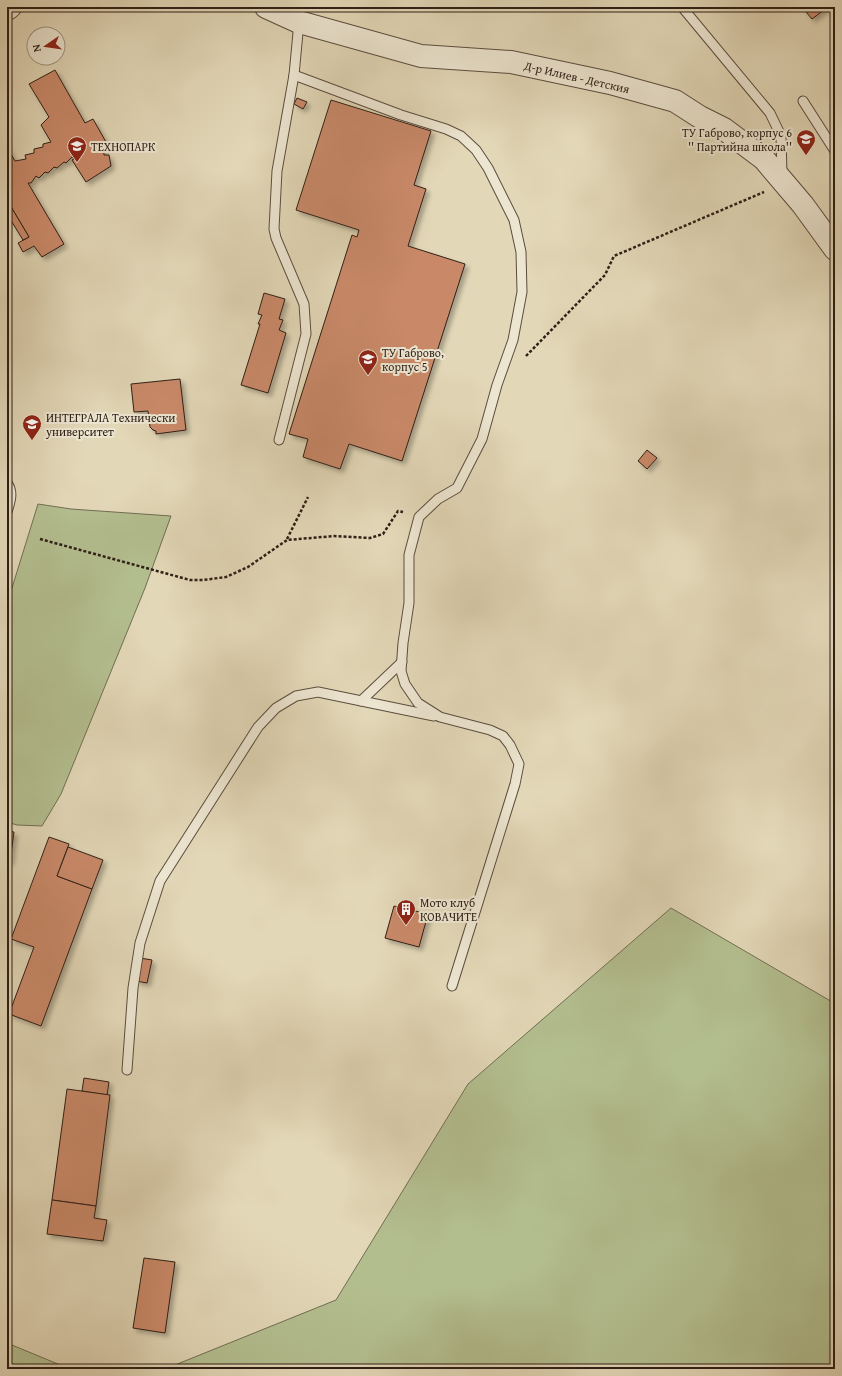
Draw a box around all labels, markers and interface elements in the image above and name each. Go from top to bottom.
north arrow [26,26,66,66]
text: N [27,42,45,54]
street label: Д-р Илиев - Детския [522,56,631,97]
place label: ТУ Габрово, корпус 6 '' Партийна школа'' [682,124,792,155]
school or university icon: ТУ Габрово, корпус 6 '' Партийна школа'' [795,128,817,156]
school or university icon: ТЕХНОПАРК [66,135,88,163]
place label: ТЕХНОПАРК [91,138,156,155]
place label: ТУ Габрово, корпус 5 [382,344,444,375]
school or university icon: ТУ Габрово, корпус 5 [357,348,379,376]
place label: ИНТЕГРАЛА Технически университет [45,409,175,440]
school or university icon: ИНТЕГРАЛА Технически университет [21,413,43,441]
place label: Мото клуб КОВАЧИТЕ [420,894,477,925]
building icon: Мото клуб КОВАЧИТЕ [395,898,417,926]

